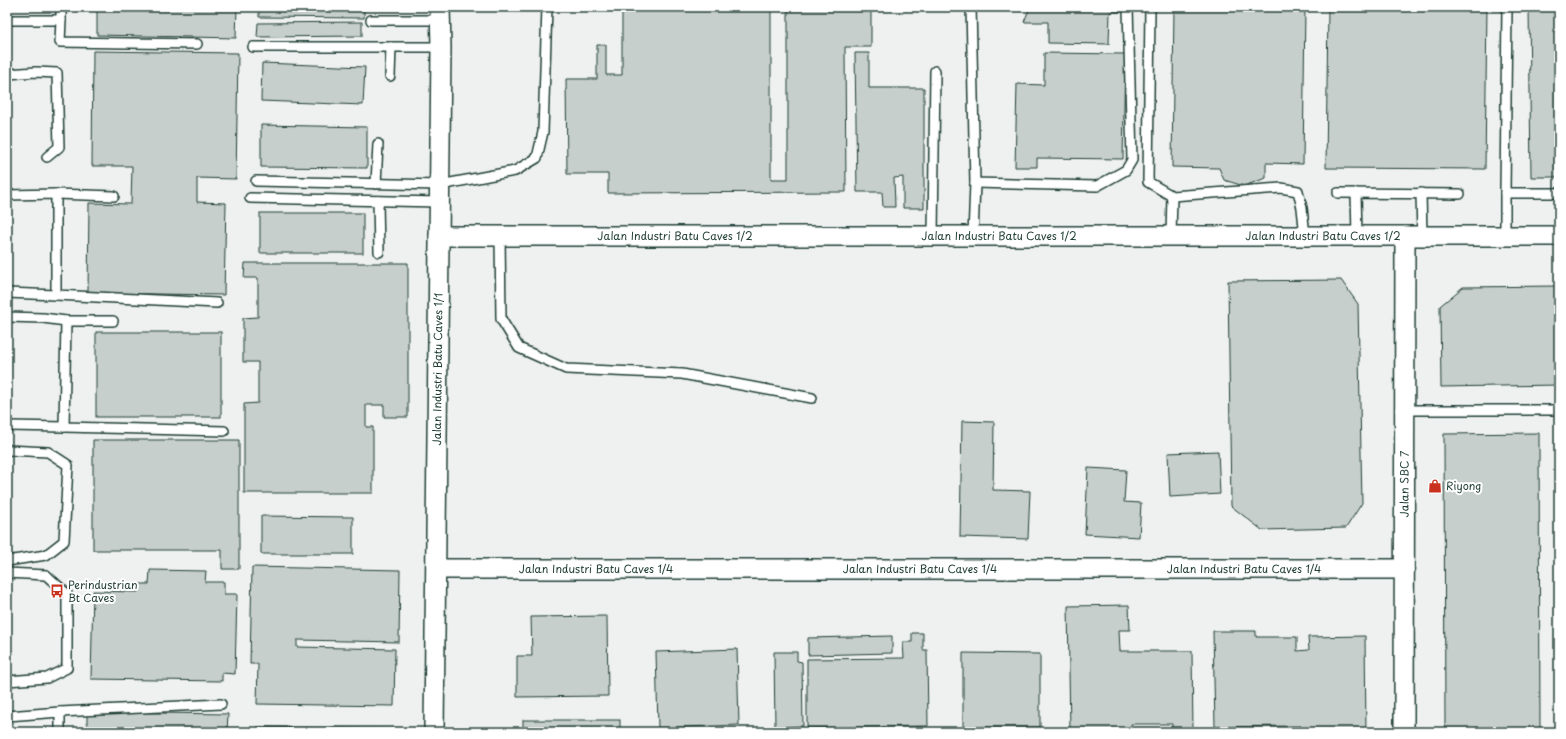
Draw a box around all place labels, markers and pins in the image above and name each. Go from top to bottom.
place label: Riyong [1446,477,1482,494]
shop icon: Riyong [1427,478,1443,494]
place label: Perindustrian Bt Caves [68,576,138,606]
bus stop icon: Perindustrian Bt Caves [49,583,65,599]

